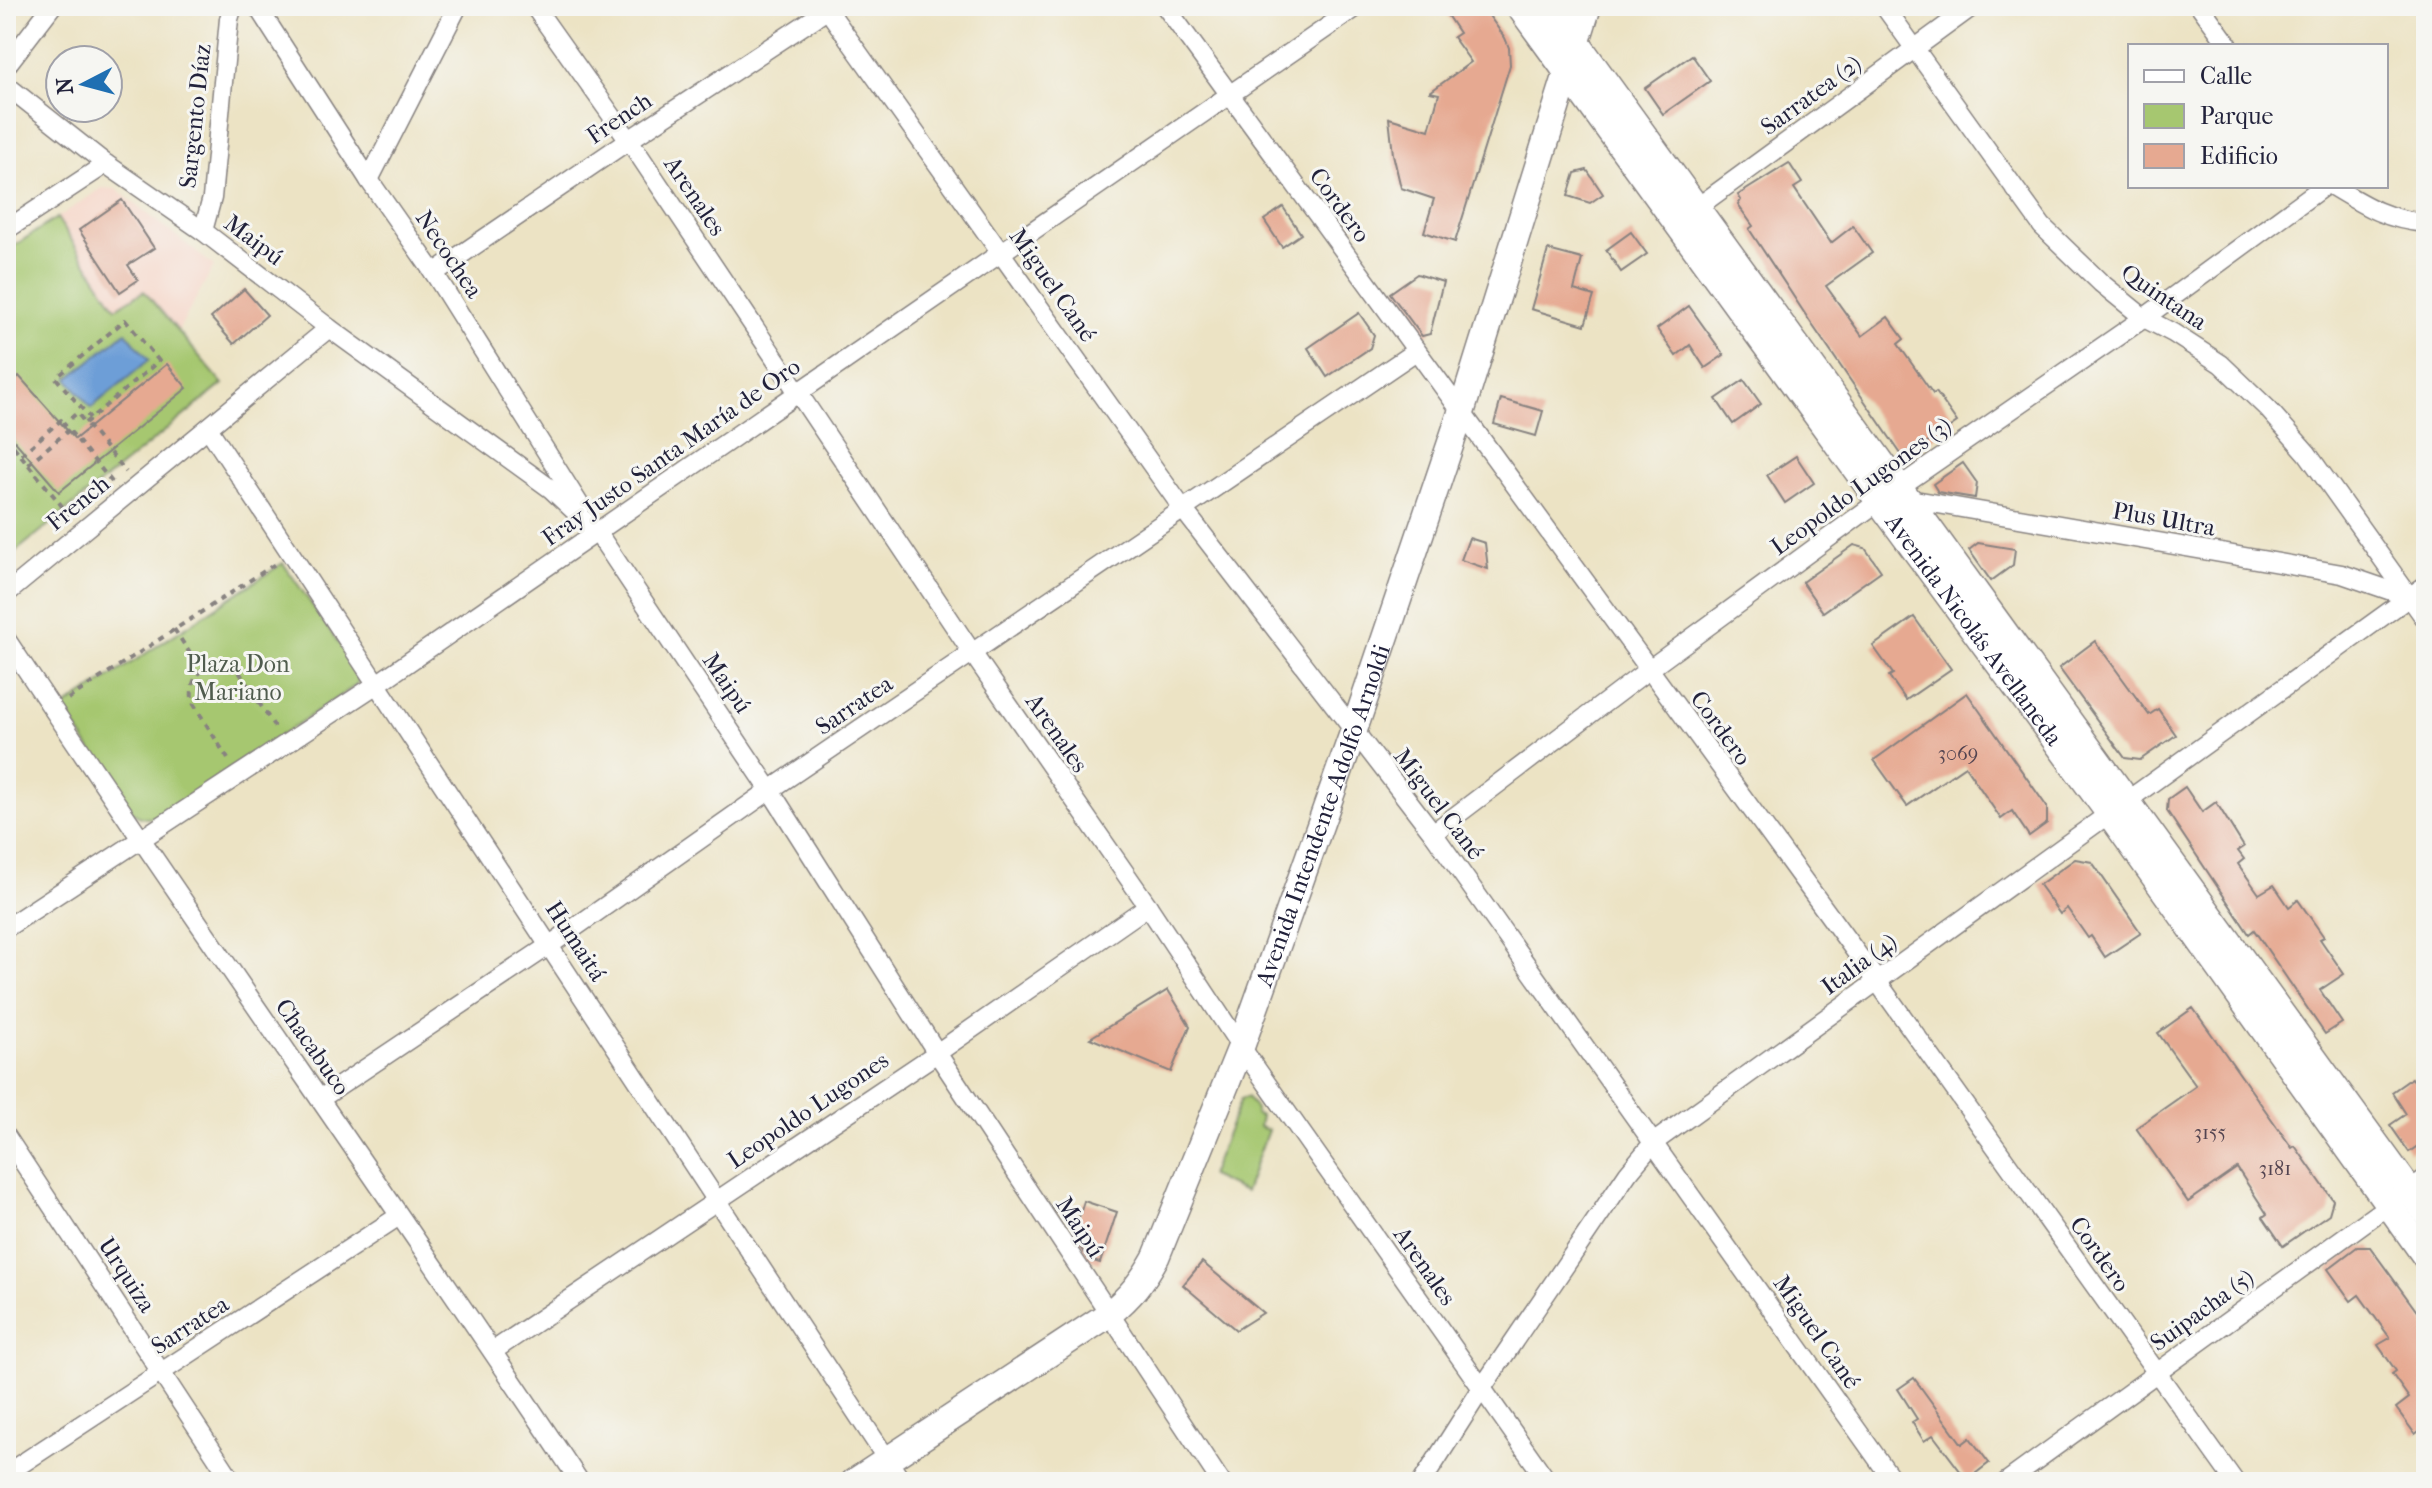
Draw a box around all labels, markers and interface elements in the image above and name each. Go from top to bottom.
street label: Sargento Díaz [173,42,217,190]
north arrow [44,44,124,124]
legend [2128,44,2388,188]
street label: Sarratea (2) [1755,49,1867,141]
text: Calle [2200,62,2252,90]
text: N [51,76,79,96]
street label: French [581,86,657,150]
text: Parque [2200,102,2273,130]
text: Edificio [2200,142,2278,170]
street label: Arenales [658,150,732,241]
street label: Cordero [1304,162,1376,248]
street label: Necochea [410,205,489,304]
street label: Maipú [219,209,289,271]
street label: Miguel Cané [1004,223,1102,347]
street label: Quintana [2116,258,2213,336]
street label: Fray Justo Santa María de Oro [537,352,805,552]
street label: Leopoldo Lugones (3) [1765,411,1957,561]
street label: French [41,469,115,537]
street label: Plus Ultra [2111,496,2218,542]
street label: Avenida Nicolás Avellaneda [1879,508,2069,752]
street label: Avenida Intendente Adolfo Arnoldi [1249,641,1396,991]
street label: Maipú [697,648,757,719]
park label: Plaza Don Mariano [186,650,290,706]
street label: Sarratea [810,669,898,741]
street label: Cordero [1685,685,1757,771]
street label: Arenales [1019,687,1094,778]
house number: 3069 [1938,742,1978,765]
street label: Miguel Cané [1388,743,1490,865]
street label: Humaitá [540,896,613,987]
street label: Italia (4) [1816,927,1902,1001]
street label: Chacabuco [270,993,356,1101]
street label: Leopoldo Lugones [722,1046,894,1174]
house number: 3155 [2194,1121,2226,1144]
house number: 3181 [2259,1157,2291,1180]
street label: Maipú [1050,1191,1110,1263]
street label: Cordero [2064,1211,2136,1297]
street label: Arenales [1387,1220,1462,1311]
street label: Urquiza [92,1232,162,1318]
street label: Suipacha (5) [2145,1263,2259,1357]
street label: Miguel Cané [1768,1270,1866,1394]
street label: Sarratea [146,1289,235,1360]

